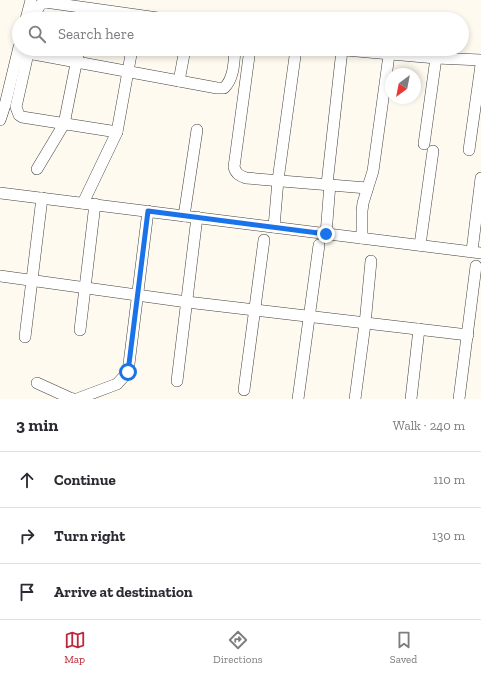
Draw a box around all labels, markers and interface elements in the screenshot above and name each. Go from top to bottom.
search box [12,12,469,56]
icon: search [26,23,48,45]
text: Search here [58,25,134,43]
north arrow [385,68,421,104]
route end [317,225,335,243]
route start [119,363,137,381]
text: 3 min [16,415,58,435]
text: Walk · 240 m [393,418,465,433]
icon: ahead [16,469,38,491]
text: Continue [54,471,116,489]
text: 110 m [433,472,465,487]
icon: right [16,525,38,547]
text: Turn right [54,527,125,545]
text: 130 m [432,528,465,543]
icon: arrive [16,581,38,603]
text: Arrive at destination [54,583,193,601]
tab: Map [64,629,86,666]
tab: Directions [213,629,263,666]
tab: Saved [390,629,417,666]

